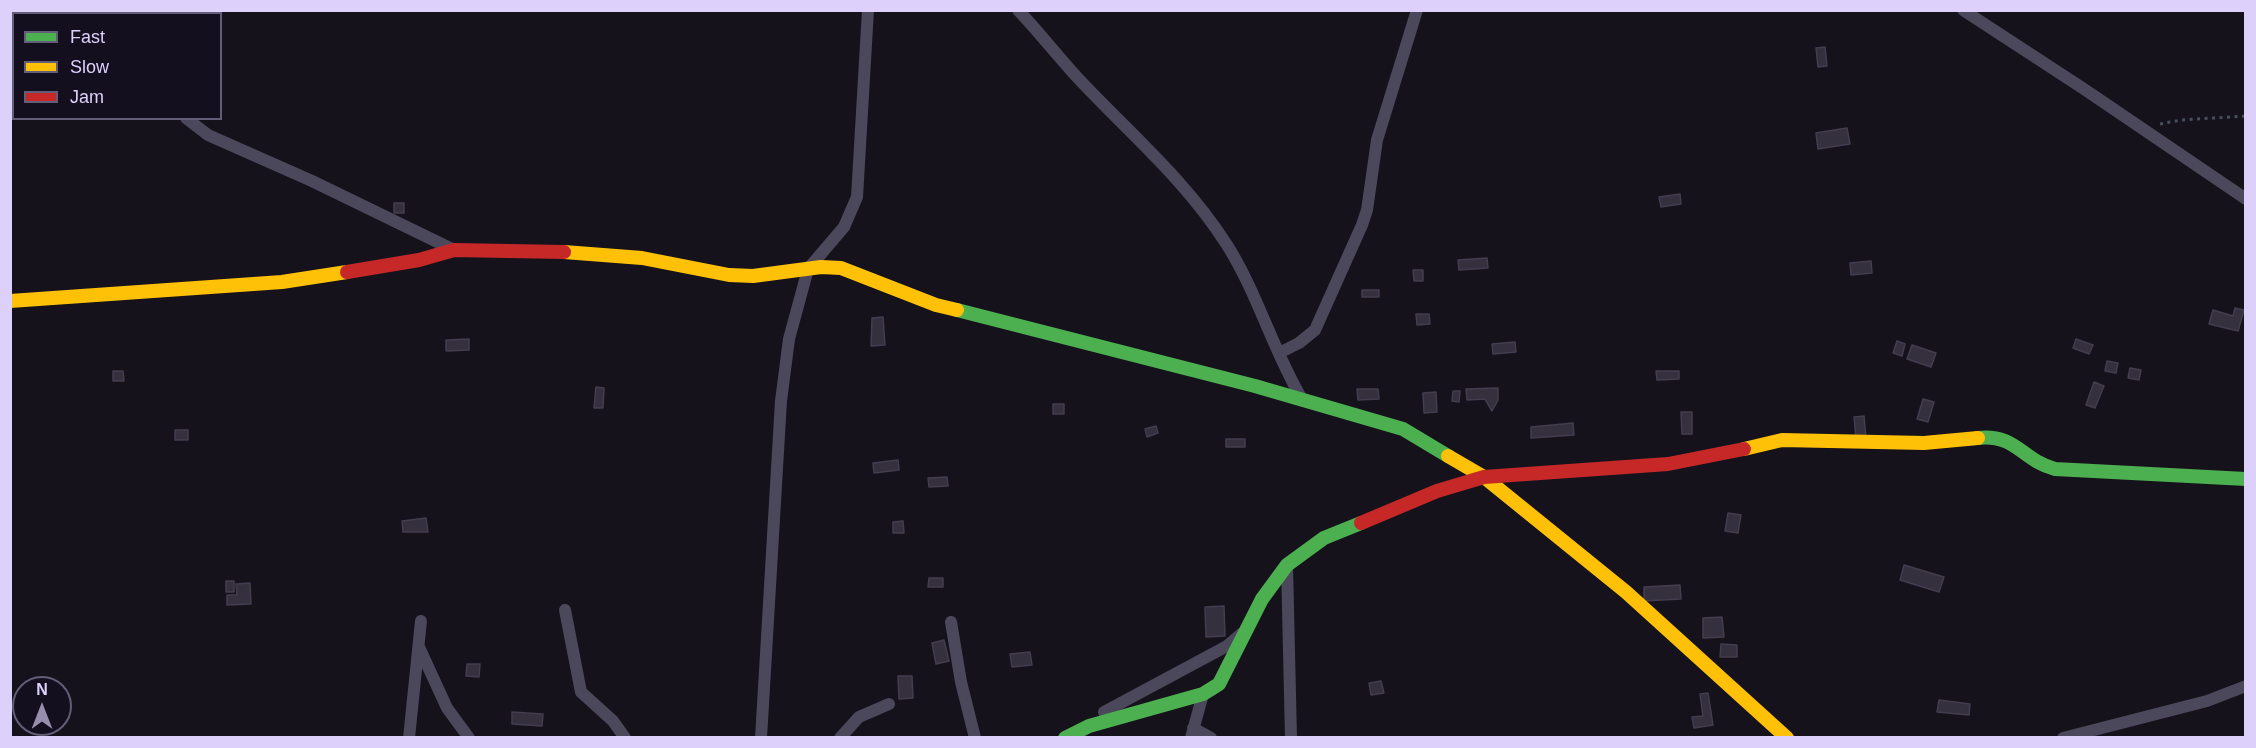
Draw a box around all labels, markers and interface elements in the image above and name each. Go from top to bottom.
legend [12,12,222,120]
text: Fast [70,27,105,47]
text: Slow [70,57,109,77]
text: Jam [70,87,104,107]
north arrow [12,676,72,736]
text: N [36,681,48,698]

